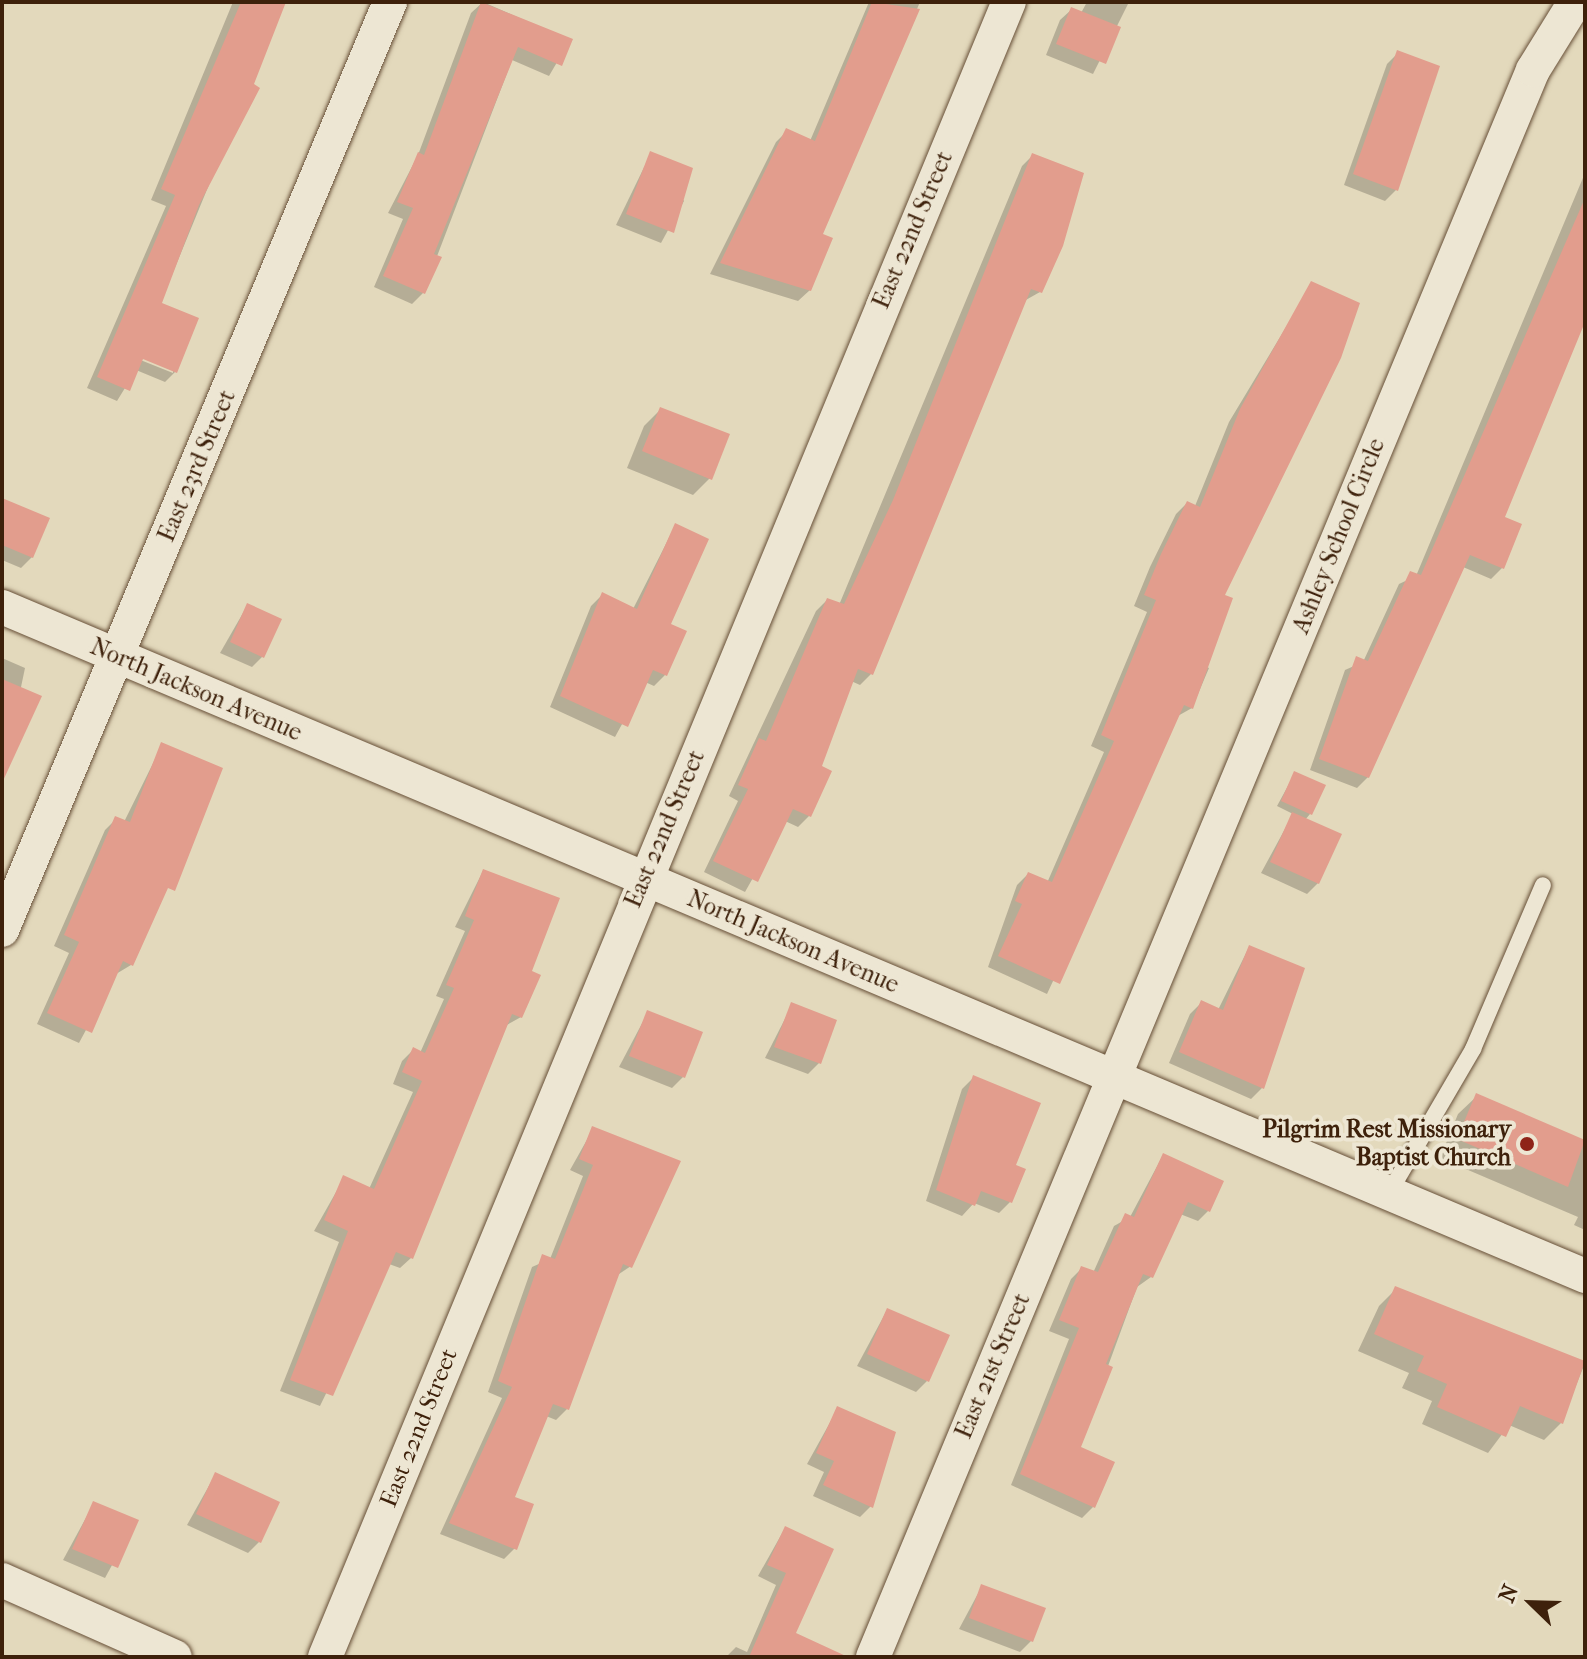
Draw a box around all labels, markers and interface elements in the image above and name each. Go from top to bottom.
street label: East 22nd Street [867,147,959,313]
street label: East 23rd Street [152,386,242,546]
street label: Ashley School Circle [1287,434,1391,638]
street label: North Jackson Avenue [86,632,306,748]
street label: East 22nd Street [619,746,711,912]
street label: North Jackson Avenue [683,884,903,1000]
place label: Pilgrim Rest Missionary Baptist Church [1262,1116,1511,1172]
marker: Pilgrim Rest Missionary Baptist Church [1518,1135,1536,1153]
street label: East 21st Street [949,1289,1037,1443]
street label: East 22nd Street [374,1345,464,1511]
north arrow [1491,1563,1571,1643]
text: N [1494,1581,1524,1606]

